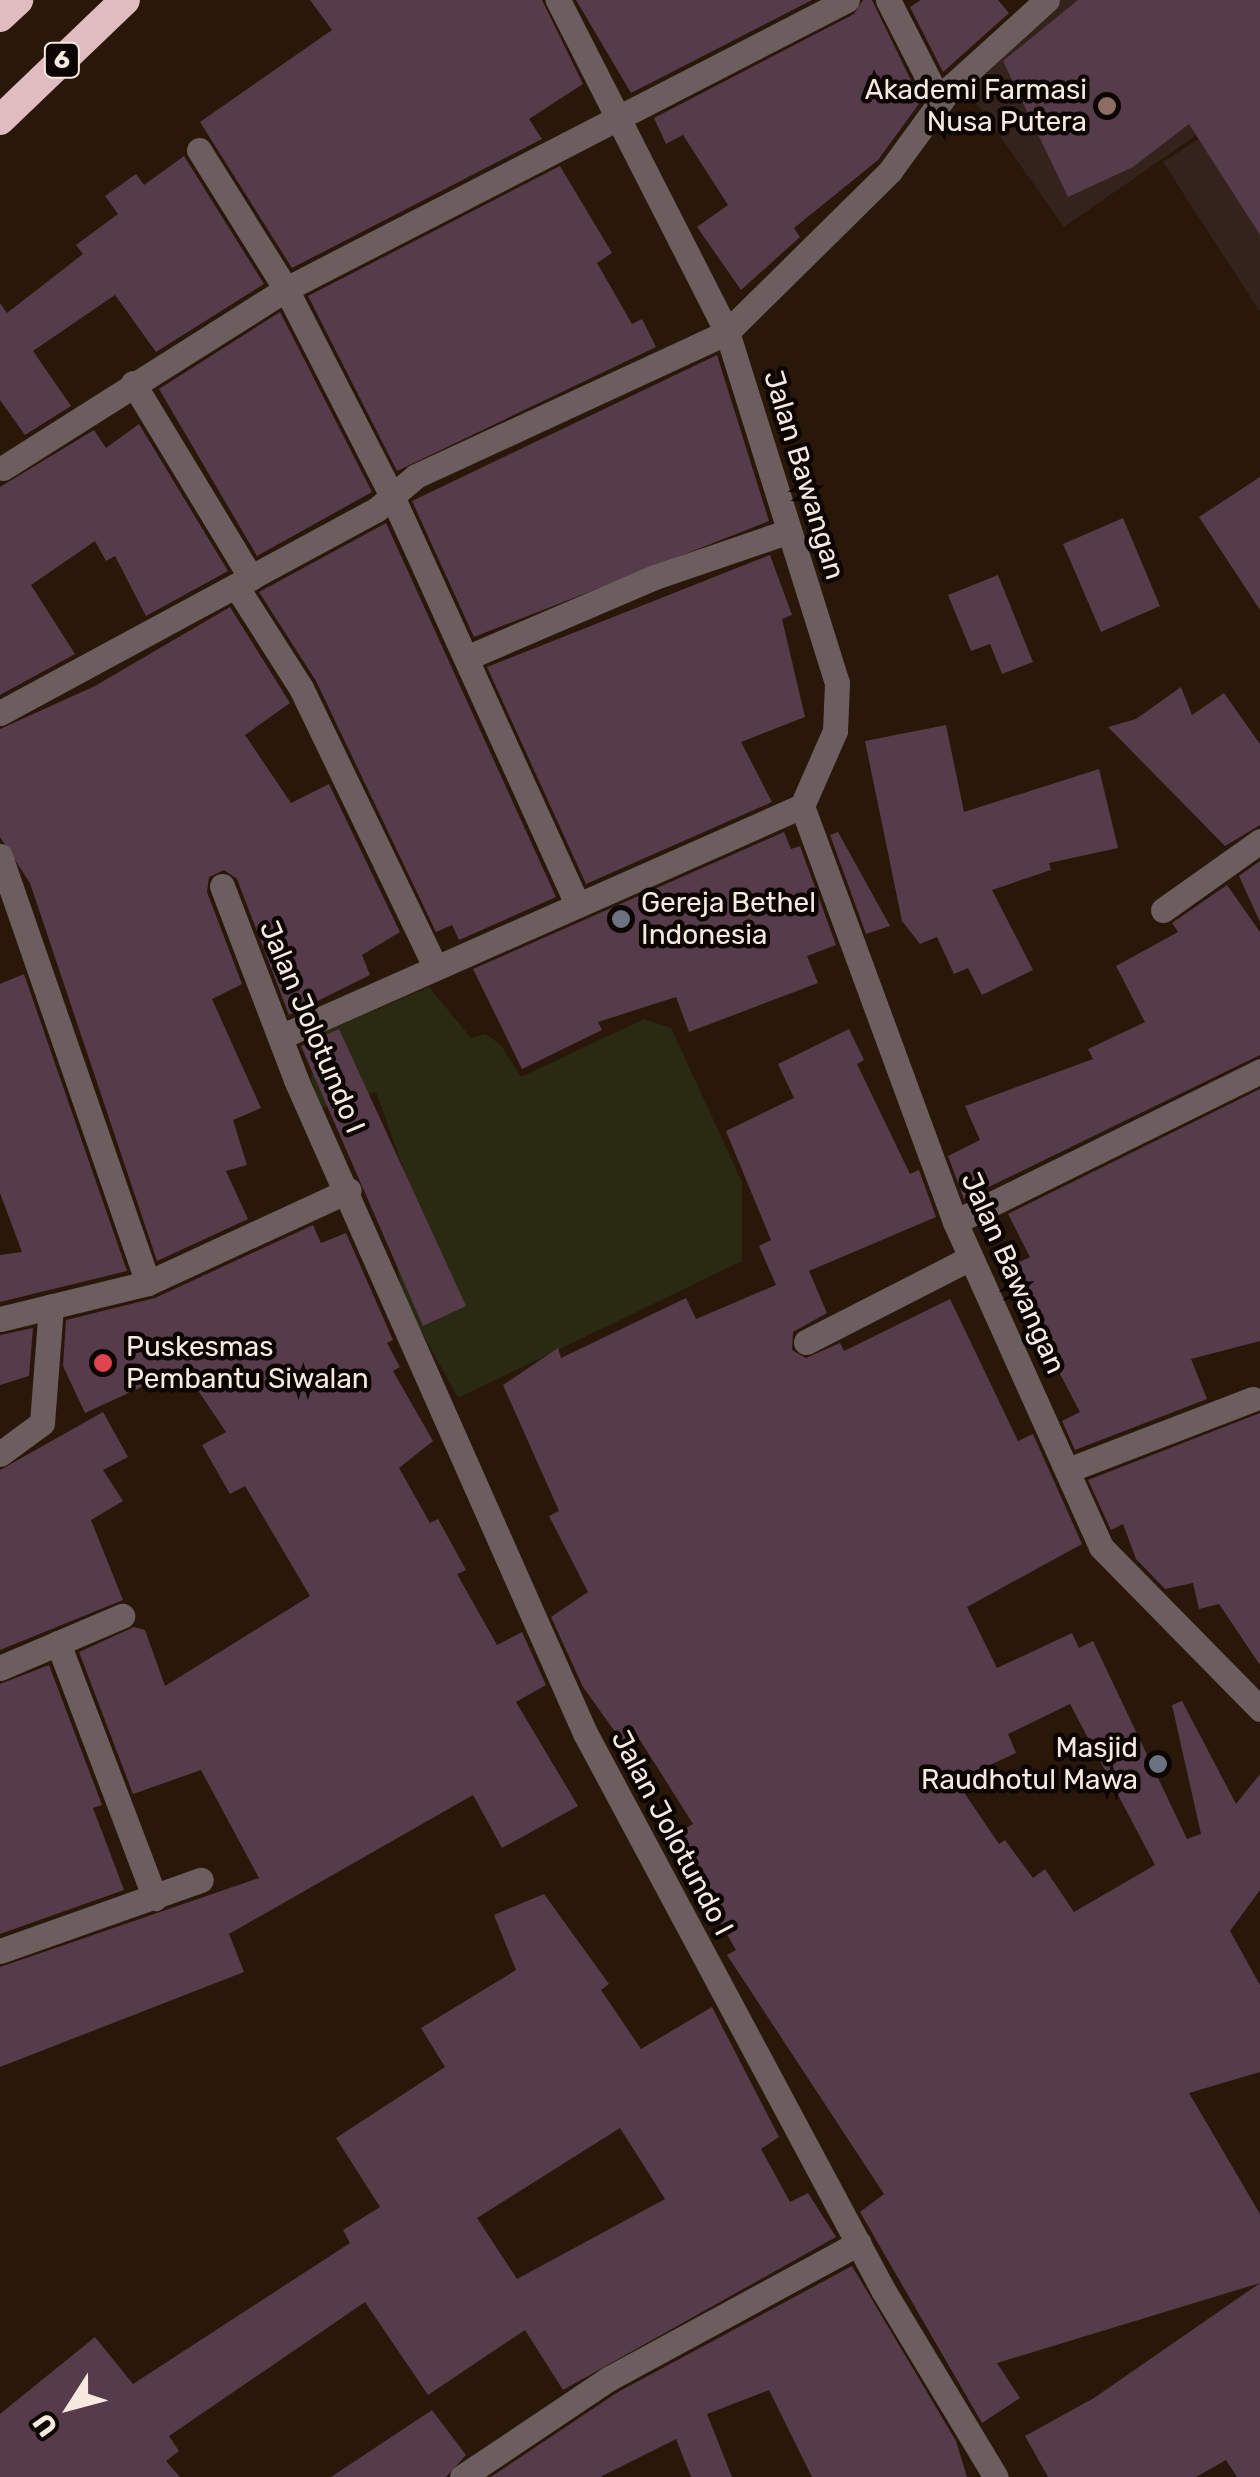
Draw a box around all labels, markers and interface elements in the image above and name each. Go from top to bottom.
road number: 6 [42,40,82,80]
place label: Akademi Farmasi Nusa Putera [865,73,1087,139]
marker: Akademi Farmasi Nusa Putera [1096,95,1118,117]
street label: Jalan Bawangan [756,366,852,584]
place label: Gereja Bethel Indonesia [641,886,816,952]
marker: Gereja Bethel Indonesia [610,908,632,930]
street label: Jalan Jolotundo I [252,916,372,1138]
street label: Jalan Bawangan [954,1167,1072,1379]
place label: Puskesmas Pembantu Siwalan [126,1330,369,1396]
marker: Puskesmas Pembantu Siwalan [90,1350,116,1376]
street label: Jalan Jolotundo I [604,1725,740,1941]
place label: Masjid Raudhotul Mawa [921,1731,1138,1797]
marker: Masjid Raudhotul Mawa [1147,1753,1169,1775]
north arrow [20,2357,120,2457]
text: U [26,2407,65,2443]

